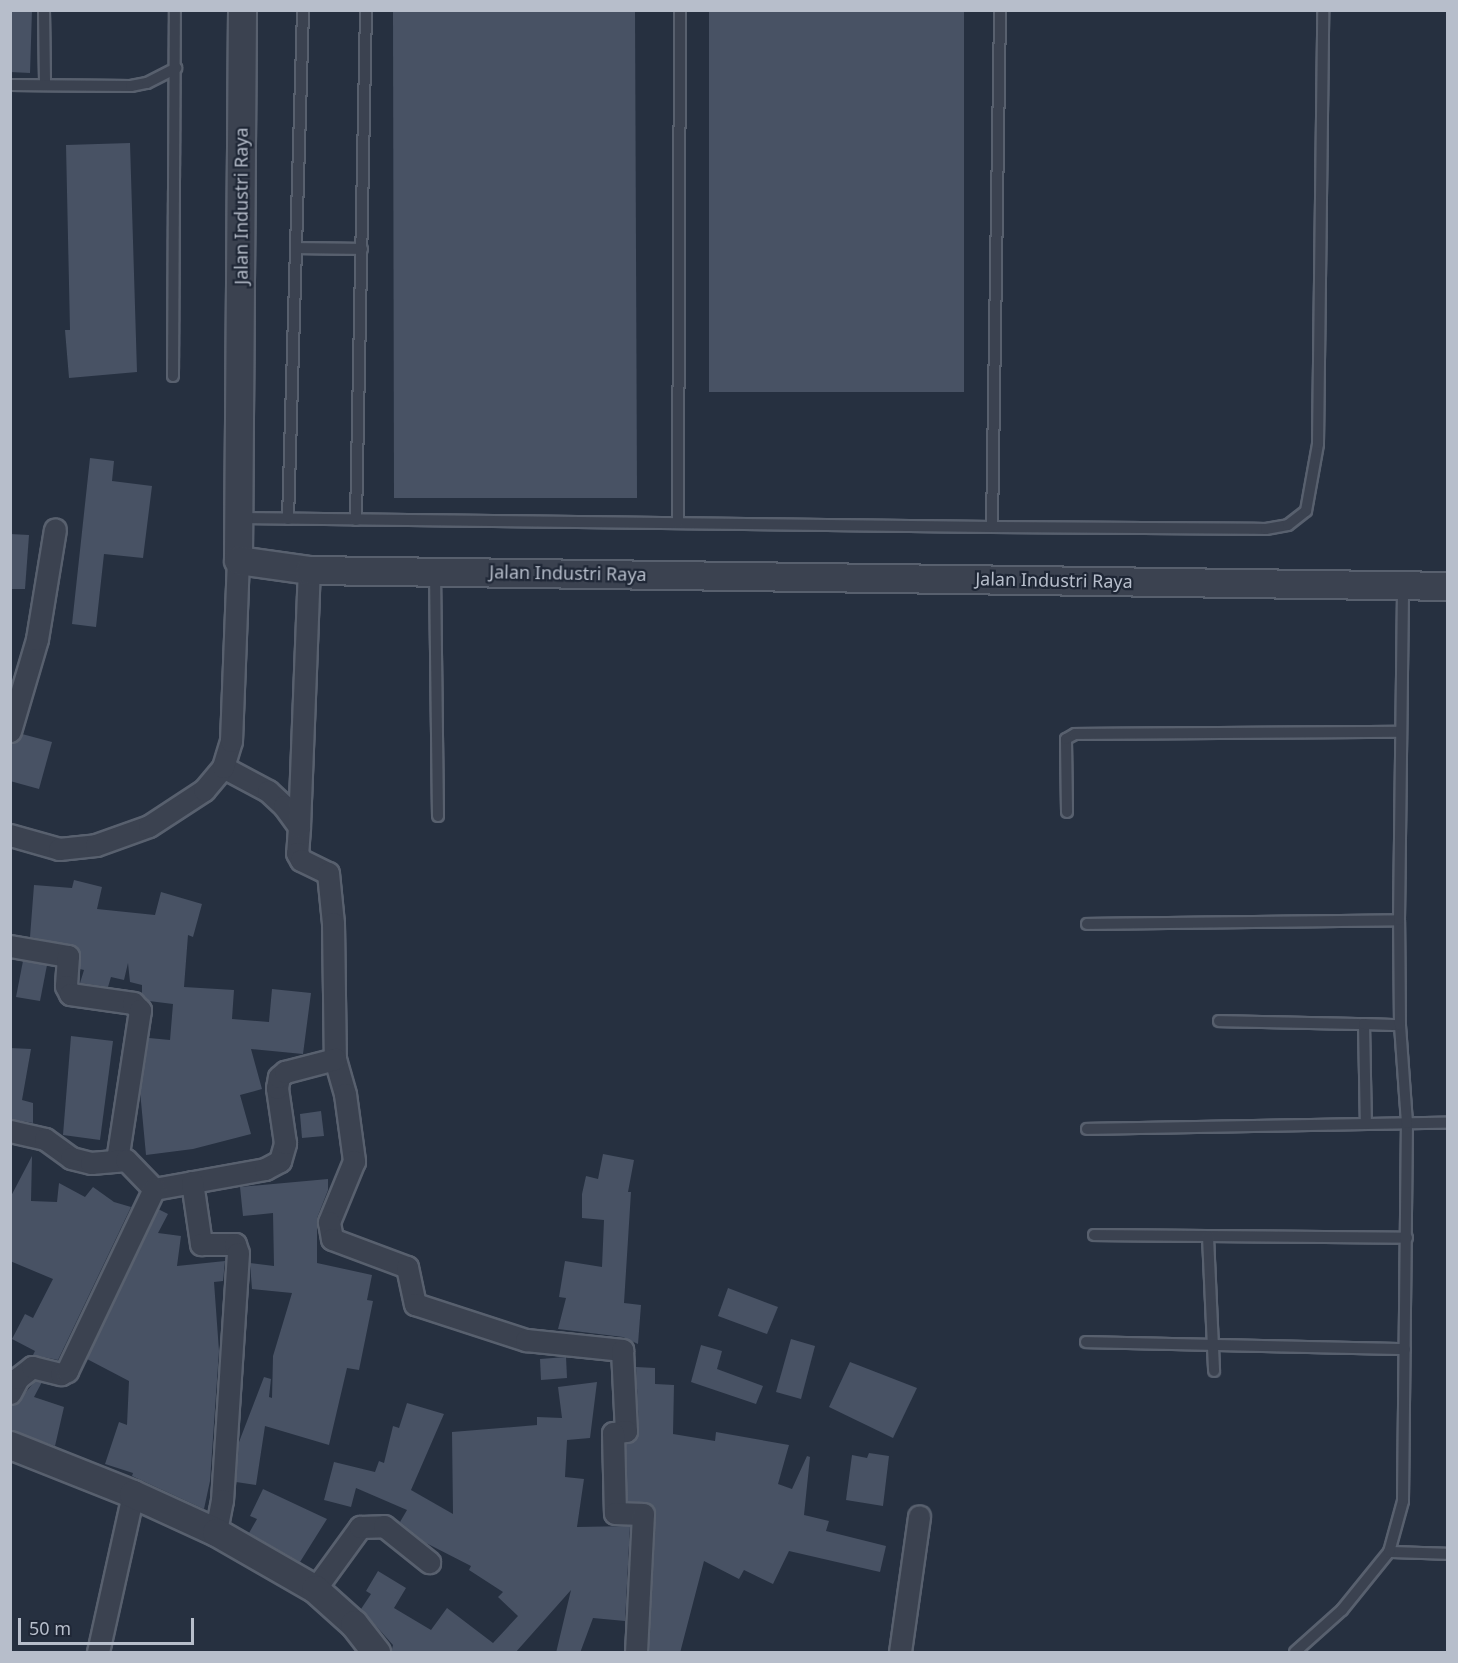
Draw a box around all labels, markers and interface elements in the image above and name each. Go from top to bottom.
street label: Jalan Industri Raya [230,127,252,285]
street label: Jalan Industri Raya [489,561,647,585]
street label: Jalan Industri Raya [975,568,1133,592]
scale bar [21,1606,196,1644]
text: 50 m [29,1616,71,1640]

